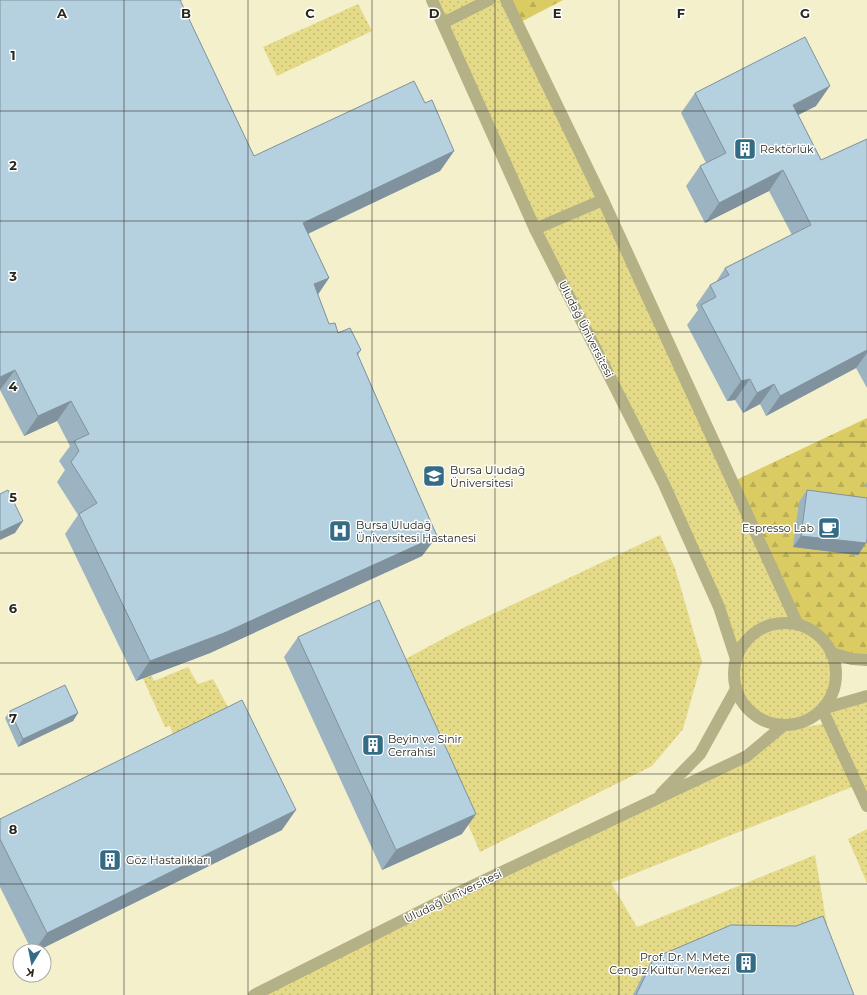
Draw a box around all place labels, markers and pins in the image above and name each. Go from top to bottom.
building icon: Rektörlük [732,136,758,162]
place label: Rektörlük [760,142,814,156]
school or university icon: Bursa Uludağ Üniversitesi [421,463,447,489]
place label: Bursa Uludağ Üniversitesi [450,463,525,490]
cafe icon: Espresso Lab [816,515,842,541]
hospital icon: Bursa Uludağ Üniversitesi Hastanesi [327,518,353,544]
place label: Bursa Uludağ Üniversitesi Hastanesi [356,518,476,545]
place label: Espresso Lab [742,521,814,535]
building icon: Beyin ve Sinir Cerrahisi [360,732,386,758]
place label: Beyin ve Sinir Cerrahisi [388,732,462,759]
building icon: Göz Hastalıkları [97,847,123,873]
place label: Göz Hastalıkları [126,853,211,867]
place label: Prof. Dr. M. Mete Cengiz Kültür Merkezi [609,950,730,977]
building icon: Prof. Dr. M. Mete Cengiz Kültür Merkezi [733,950,759,976]

